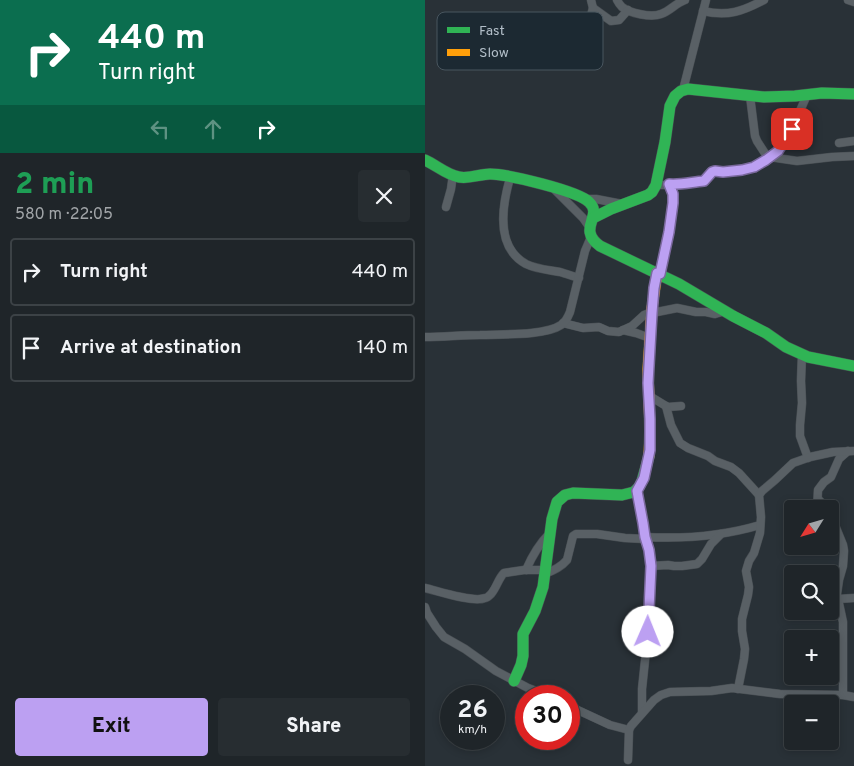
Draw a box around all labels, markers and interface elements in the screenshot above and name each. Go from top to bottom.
legend [437,12,603,70]
text: 440 m [98,17,205,61]
icon: right [15,20,80,85]
text: Fast [479,23,505,40]
text: Slow [479,45,509,62]
text: Turn right [98,60,195,87]
pin [771,108,813,150]
icon: left [146,115,174,143]
icon: ahead [199,115,227,143]
icon: right [252,115,280,143]
icon: arrive [778,115,806,143]
text: 2 min [15,167,94,204]
button: close [358,170,410,222]
text: 580 m · 22:05 [15,205,113,225]
icon: right [17,258,45,286]
text: Turn right [60,260,148,284]
text: 440 m [352,260,408,284]
icon: arrive [17,334,45,362]
text: Arrive at destination [60,336,241,360]
text: 140 m [357,336,408,360]
north arrow [784,500,839,555]
map controls [784,500,839,750]
button: search [784,565,839,620]
position arrow [621,605,673,657]
button: + [784,630,839,685]
speed limit sign: 30 [515,685,580,750]
text: 26 [457,695,488,727]
button: − [784,695,839,750]
button: Exit [15,698,208,756]
button: Share [218,698,410,756]
text: km/h [458,722,487,738]

